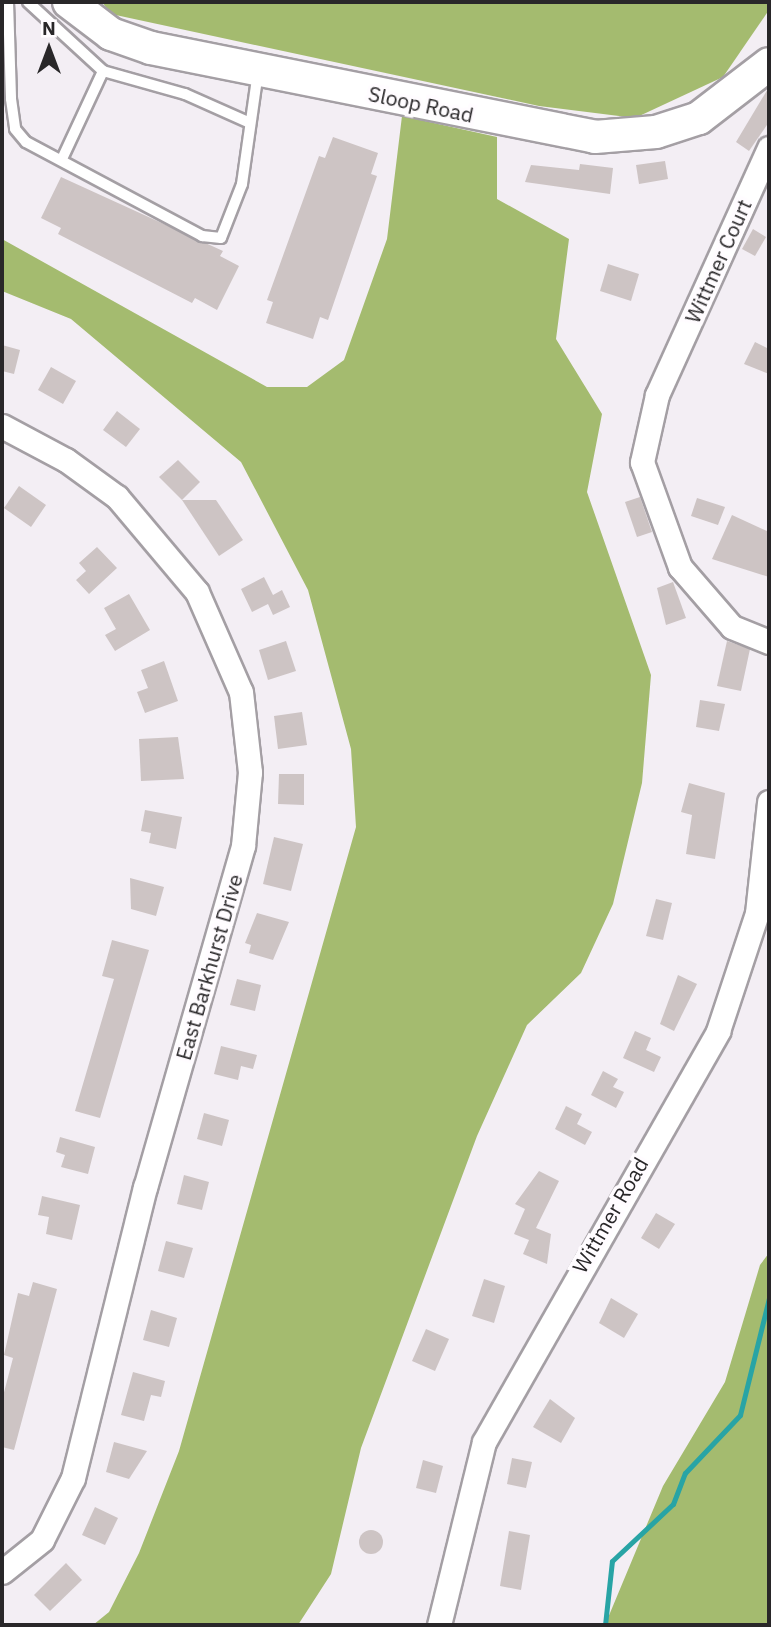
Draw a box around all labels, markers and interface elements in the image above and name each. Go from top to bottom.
north arrow [14,14,84,84]
text: N [42,16,56,40]
street label: Sloop Road [366,81,476,127]
street label: Wittmer Court [679,195,757,327]
street label: East Barkhurst Drive [170,871,248,1063]
street label: Wittmer Road [567,1153,653,1277]

